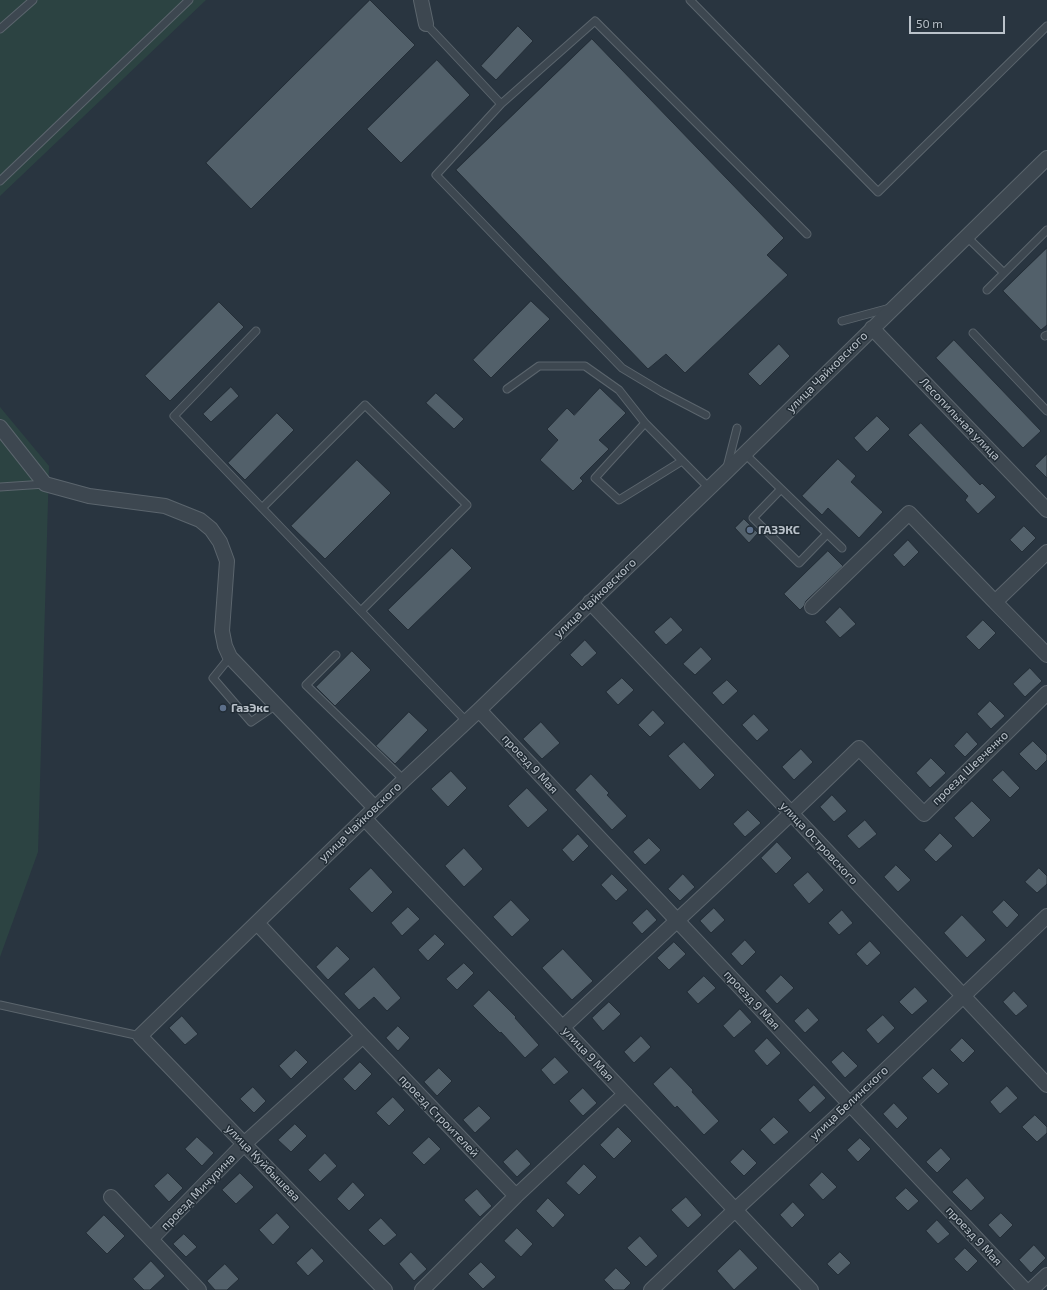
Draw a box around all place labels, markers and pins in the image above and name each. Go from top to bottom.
place label: ГАЗЭКС [758,523,800,537]
marker: ГАЗЭКС [745,525,755,535]
place label: ГазЭкс [231,701,269,715]
marker: ГазЭкс [218,703,228,713]

